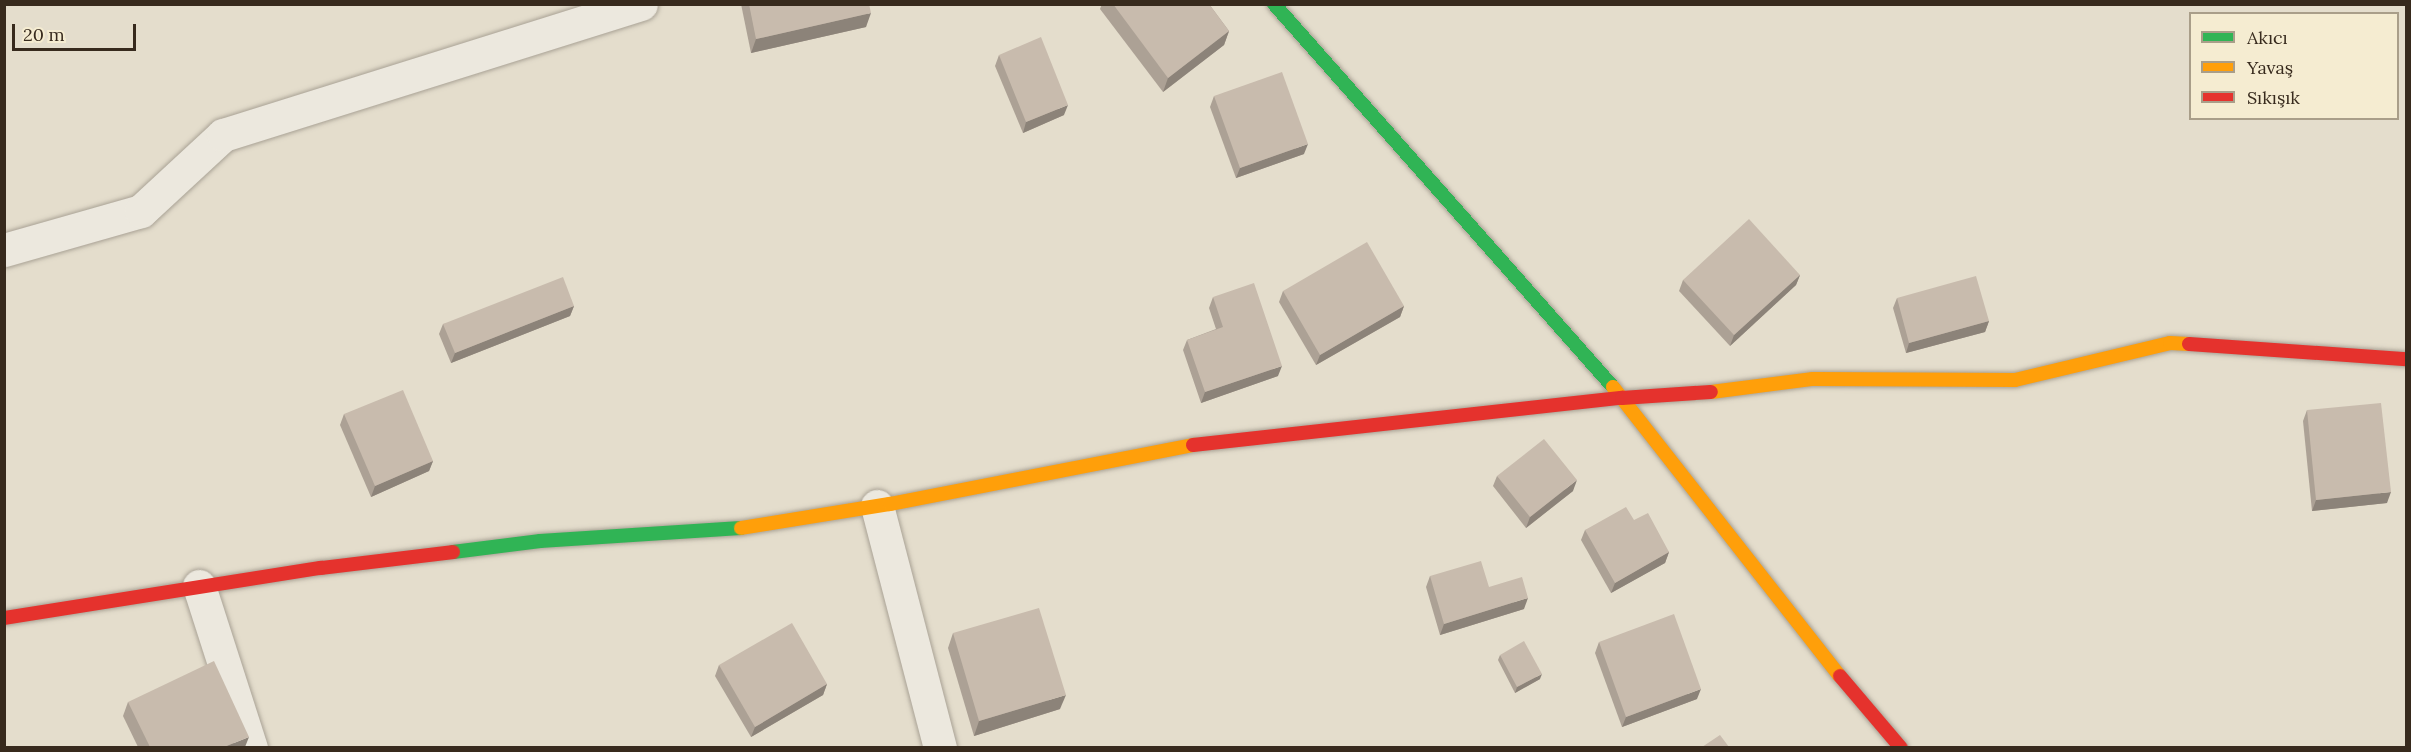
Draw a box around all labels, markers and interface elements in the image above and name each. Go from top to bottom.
scale bar [15,12,140,50]
legend [2189,12,2399,120]
text: 20 m [23,23,65,46]
text: Akıcı [2247,26,2288,49]
text: Yavaş [2247,56,2293,79]
text: Sıkışık [2247,86,2300,109]

